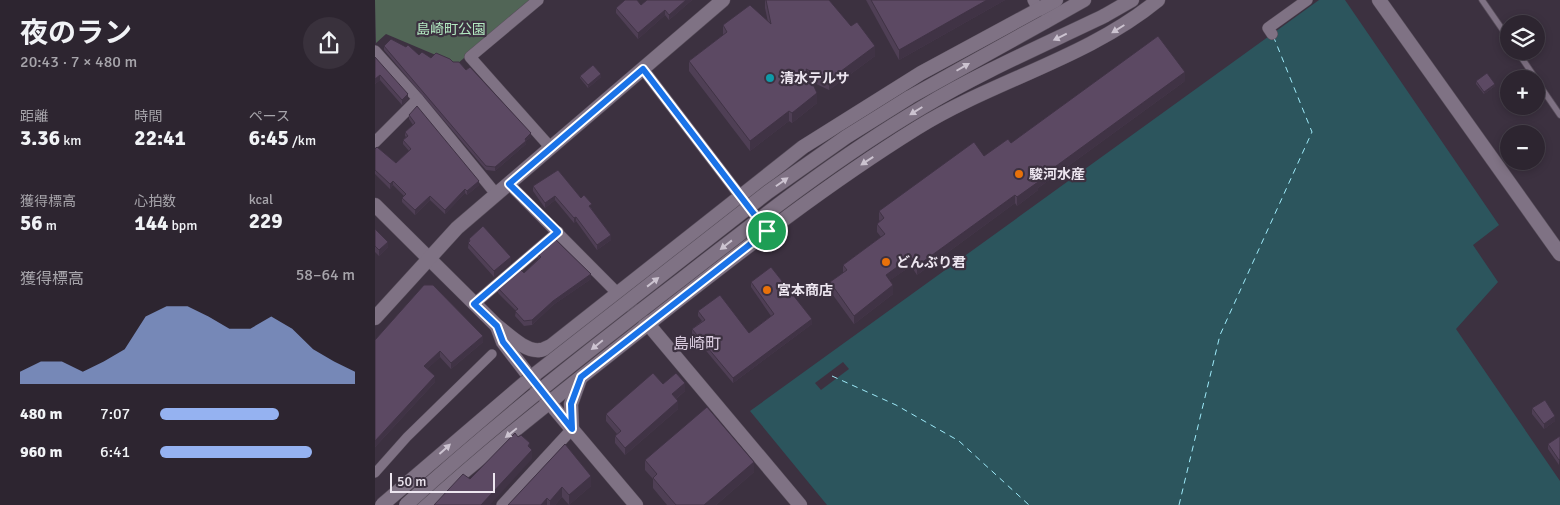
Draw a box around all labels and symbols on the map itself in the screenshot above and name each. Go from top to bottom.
park label: 島崎町公園 [416,21,486,38]
one-way arrow [1112,24,1125,34]
one-way arrow [1053,34,1067,42]
one-way arrow [956,62,969,71]
place label: 清水テルサ [780,70,850,87]
marker: 清水テルサ [764,72,776,84]
one-way arrow [909,107,922,116]
one-way arrow [860,156,873,166]
place label: 駿河水産 [1029,166,1085,183]
marker: 駿河水産 [1013,168,1025,180]
one-way arrow [775,177,788,188]
pin [746,210,788,252]
one-way arrow [719,240,733,250]
place label: どんぶり君 [896,254,966,271]
marker: どんぶり君 [880,256,892,268]
one-way arrow [646,276,659,287]
place label: 宮本商店 [777,282,833,299]
marker: 宮本商店 [761,284,773,296]
district label: 島崎町 [673,334,721,354]
one-way arrow [591,339,604,350]
one-way arrow [505,427,518,438]
one-way arrow [438,444,451,455]
scale bar [390,470,495,493]

